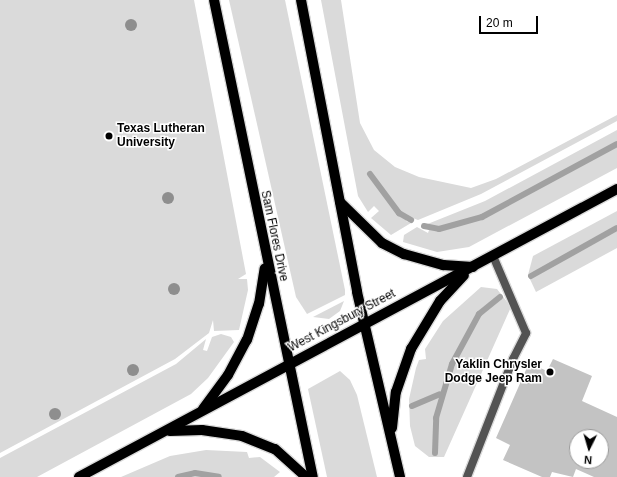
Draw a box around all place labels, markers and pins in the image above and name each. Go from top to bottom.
place label: Texas Lutheran University [117,122,205,150]
marker: Texas Lutheran University [104,131,114,141]
place label: Yaklin Chrysler Dodge Jeep Ram [445,358,542,386]
marker: Yaklin Chrysler Dodge Jeep Ram [545,367,555,377]

